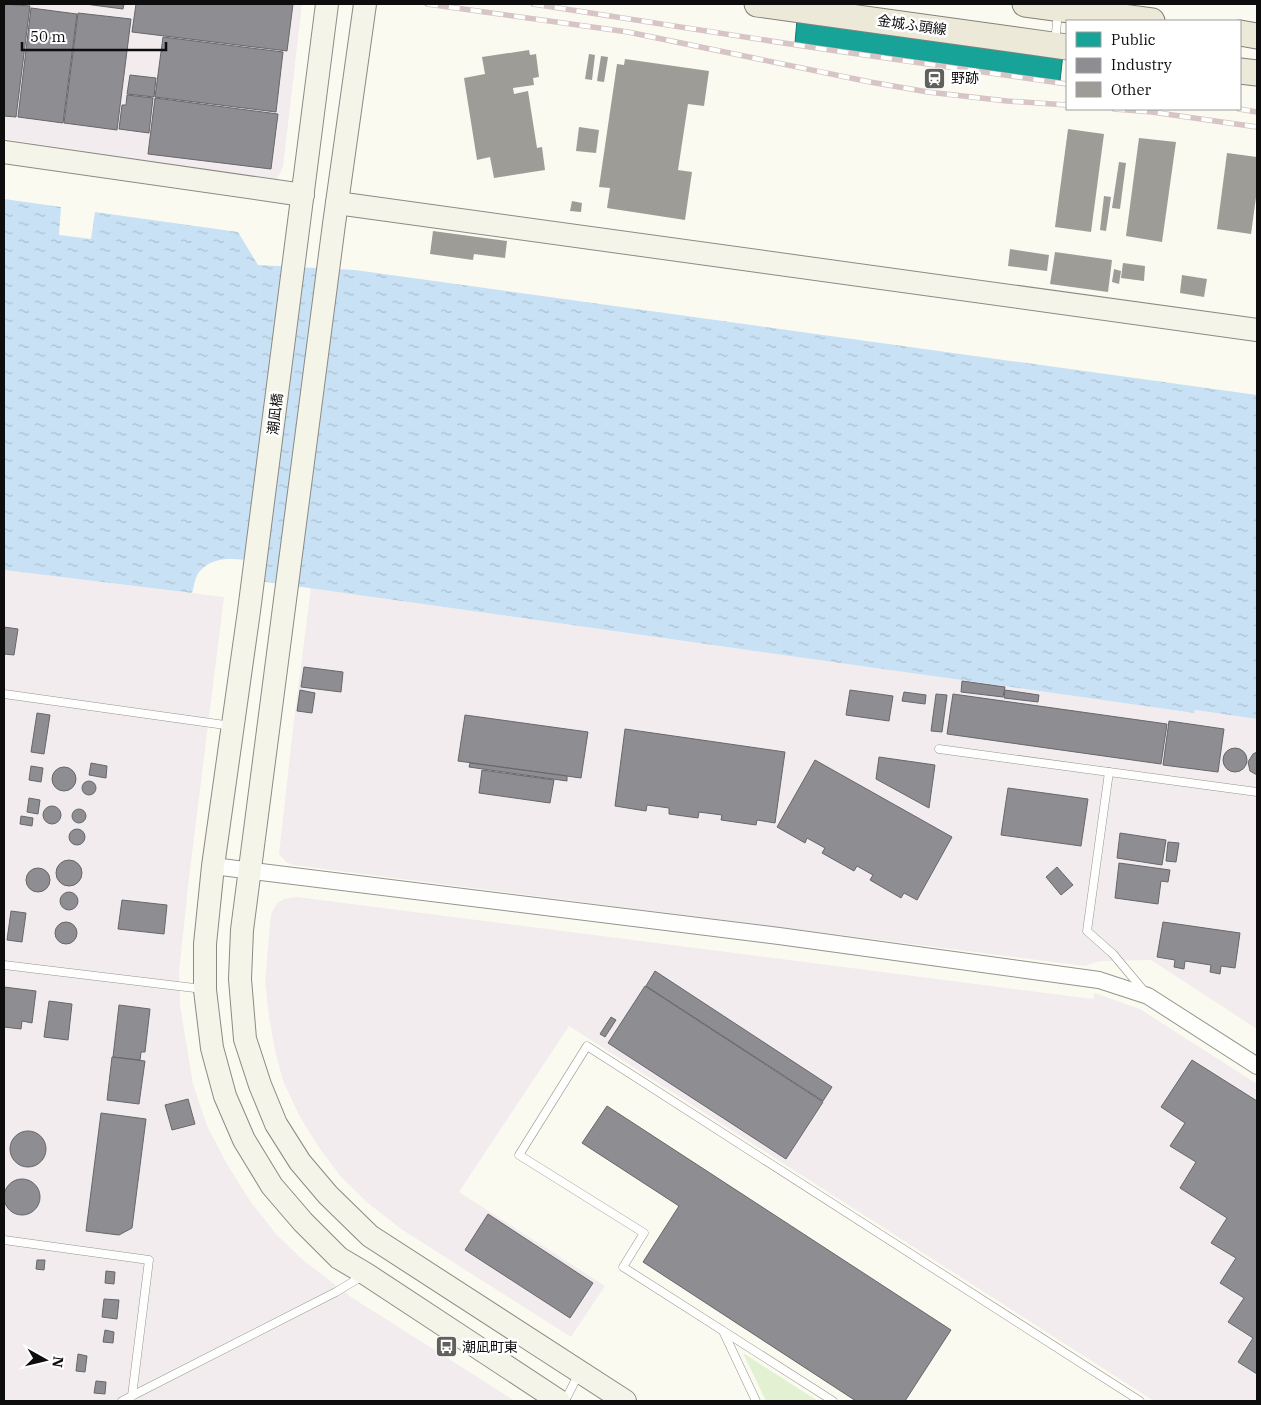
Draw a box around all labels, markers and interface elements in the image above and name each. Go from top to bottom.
street label: 金城ふ頭線 [876,11,948,39]
scale bar [22,20,166,52]
legend [1066,20,1241,110]
text: 50 m [30,27,66,46]
text: Public [1111,30,1156,49]
text: Industry [1111,55,1172,74]
station icon: 野跡 [923,66,947,90]
place label: 野跡 [951,69,979,87]
text: Other [1111,80,1151,99]
street label: 潮凪橋 [264,392,286,436]
north arrow [20,1335,70,1385]
bus stop icon: 潮凪町東 [434,1335,458,1359]
place label: 潮凪町東 [462,1338,518,1356]
text: N [48,1355,68,1369]

